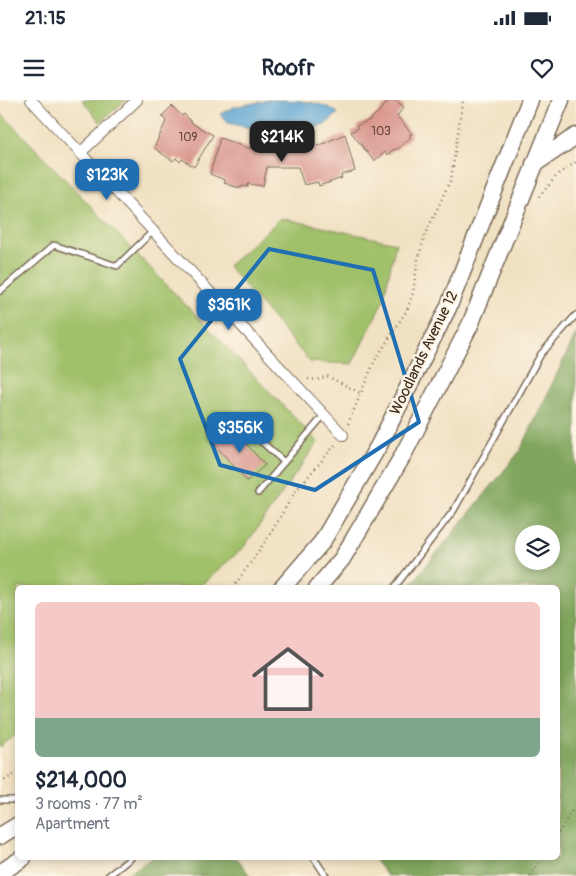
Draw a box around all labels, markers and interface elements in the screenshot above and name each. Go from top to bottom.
text: 21:15 [25,6,66,30]
icon: menu [20,54,48,82]
text: Roofr [261,54,315,82]
icon: heart [528,54,556,82]
pin: $214K [247,120,317,163]
house number: 103 [371,124,391,139]
text: $214K [261,127,303,147]
house number: 109 [178,130,198,145]
pin: $123K [72,158,142,201]
text: $123K [86,165,128,185]
pin: $361K [194,288,264,331]
street label: Woodlands Avenue 12 [386,288,462,418]
text: $361K [208,295,250,315]
pin: $356K [205,412,275,454]
text: $356K [217,418,263,438]
map controls [515,525,560,570]
button: layers [515,525,560,570]
icon: home [243,634,333,724]
text: $214,000 [35,767,127,794]
text: 3 rooms · 77 m² [35,794,143,814]
text: Apartment [35,814,110,834]

